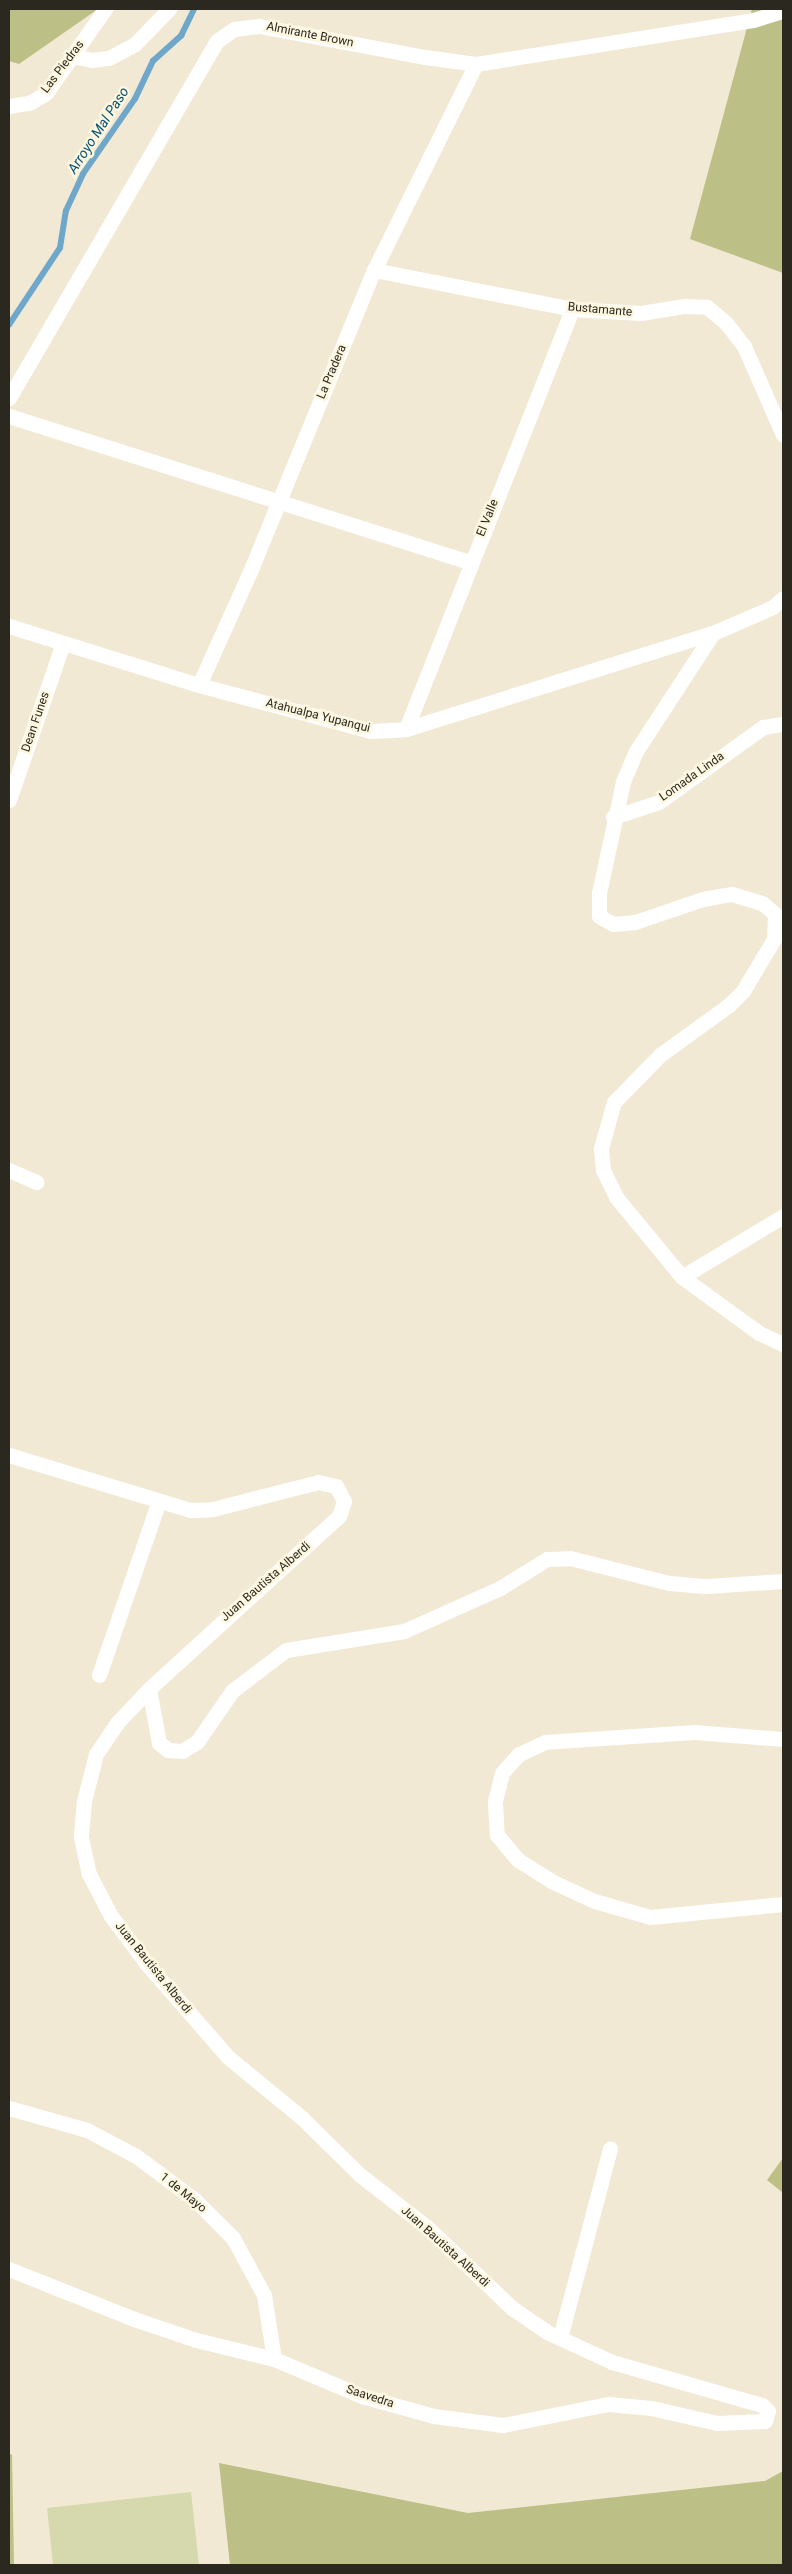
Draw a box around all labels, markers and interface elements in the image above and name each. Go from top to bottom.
street label: Almirante Brown [265,20,355,50]
street label: Las Piedras [38,38,88,96]
water label: Arroyo Mal Paso [64,84,132,176]
street label: Bustamante [567,300,633,320]
street label: La Pradera [314,343,350,401]
street label: El Valle [474,497,502,539]
street label: Dean Funes [19,690,53,754]
street label: Atahualpa Yupanqui [264,696,372,736]
street label: Lomada Linda [657,749,727,805]
street label: Juan Bautista Alberdi [218,1539,314,1625]
street label: Juan Bautista Alberdi [112,1919,194,2017]
street label: 1 de Mayo [157,2170,209,2216]
street label: Juan Bautista Alberdi [398,2204,492,2290]
street label: Saavedra [344,2383,396,2411]

